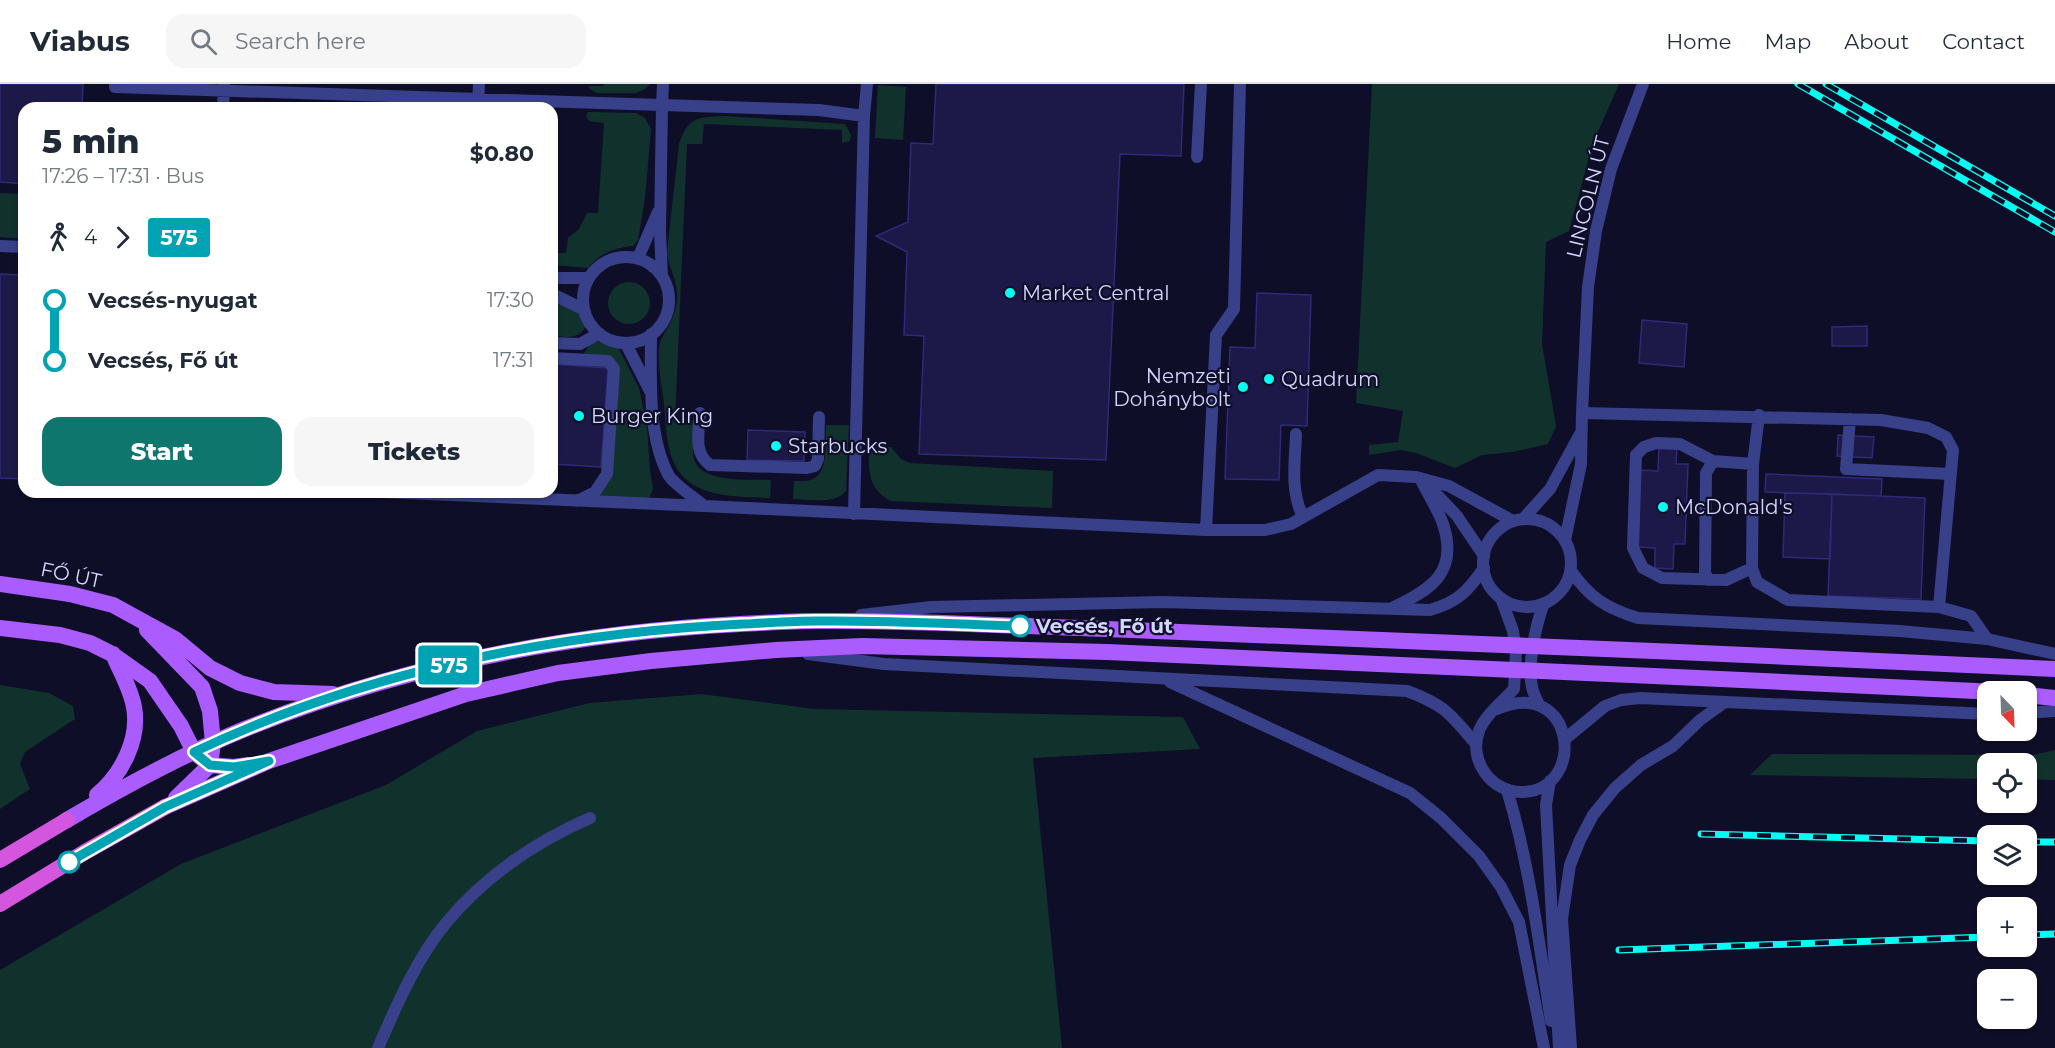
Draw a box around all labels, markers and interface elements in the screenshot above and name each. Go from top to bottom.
search box [166,14,586,68]
text: Viabus [30,24,130,58]
icon: search [187,25,220,58]
text: Search here [235,28,366,55]
text: Home [1666,29,1731,54]
text: Map [1764,29,1811,54]
text: About [1844,29,1909,54]
text: Contact [1942,29,2025,54]
text: 5 min [42,121,139,161]
street label: LINCOLN ÚT [1561,133,1615,260]
text: $0.80 [470,140,534,167]
text: 17:26 – 17:31 · Bus [42,164,204,188]
icon: walk [42,221,75,254]
icon: forward [106,221,139,254]
text: 4 [84,225,97,249]
text: 575 [160,225,198,250]
place label: Market Central [1022,281,1170,305]
marker: Market Central [1003,286,1017,300]
text: Vecsés-nyugat [88,287,258,314]
text: 17:30 [487,288,534,312]
text: Vecsés, Fő út [88,347,238,374]
text: 17:31 [493,348,534,372]
place label: Nemzeti Dohánybolt [1113,364,1231,411]
place label: Quadrum [1281,367,1379,391]
marker: Quadrum [1262,372,1276,386]
marker: Nemzeti Dohánybolt [1236,380,1250,394]
place label: Burger King [591,404,713,428]
marker: Burger King [572,409,586,423]
button: Start [42,417,282,486]
button: Tickets [294,417,534,486]
place label: Starbucks [788,434,887,458]
marker: Starbucks [769,439,783,453]
place label: McDonald's [1675,495,1793,519]
marker: McDonald's [1656,500,1670,514]
street label: FŐ ÚT [38,557,104,593]
place label: Vecsés, Fő út [1035,614,1173,638]
marker: Vecsés, Fő út [1009,615,1031,637]
line badge: 575 [414,646,484,684]
text: 575 [430,653,468,678]
north arrow [1977,681,2037,741]
map controls [1977,681,2037,1029]
button: locate [1977,753,2037,813]
button: layers [1977,825,2037,885]
unlabelled marker [58,851,80,873]
button: + [1977,897,2037,957]
button: − [1977,969,2037,1029]

